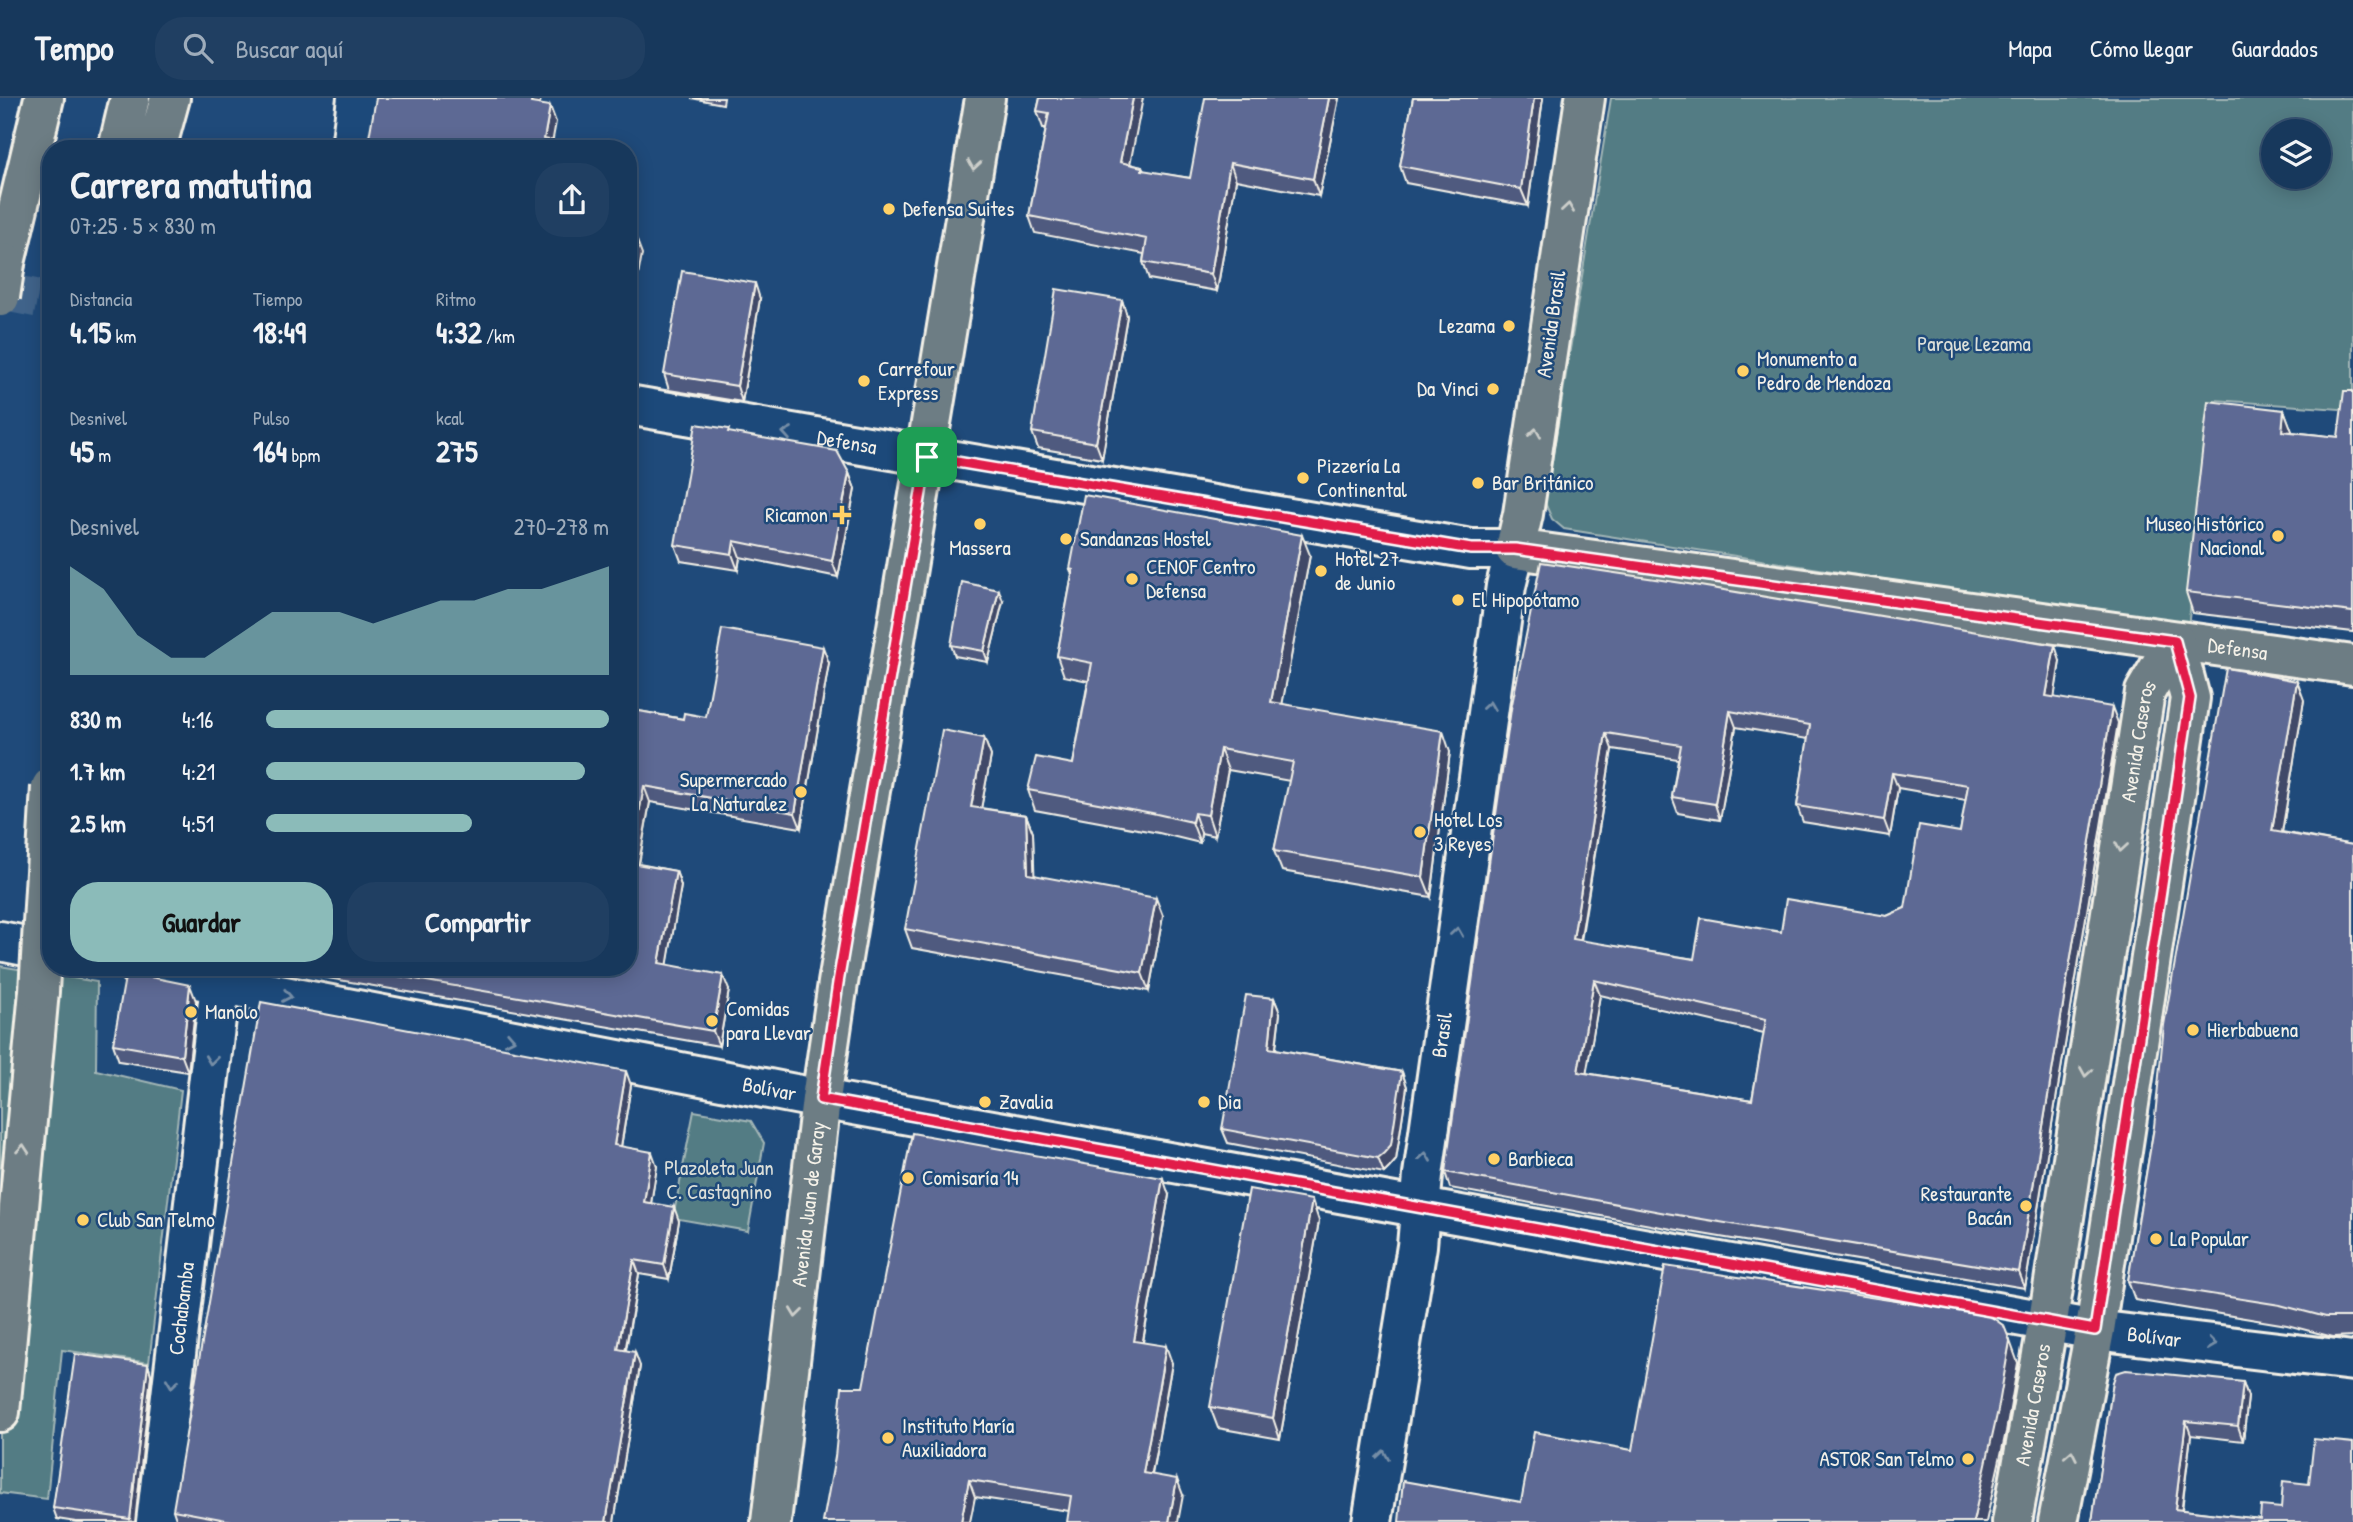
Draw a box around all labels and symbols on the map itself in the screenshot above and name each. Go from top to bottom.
one-way arrow [967,159,982,171]
place label: Defensa Suites [903,194,1014,223]
marker: Defensa Suites [881,201,897,217]
one-way arrow [1560,202,1575,214]
street label: Avenida Brasil [1529,268,1572,379]
place label: Lezama [1439,311,1495,340]
marker: Lezama [1501,318,1517,334]
park label: Parque Lezama [1917,329,2031,358]
place label: Monumento a Pedro de Mendoza [1757,344,1891,397]
place label: Carrefour Express [878,354,955,407]
marker: Monumento a Pedro de Mendoza [1735,363,1751,379]
marker: Carrefour Express [856,373,872,389]
place label: Da Vinci [1417,374,1479,403]
marker: Da Vinci [1485,381,1501,397]
street label: Defensa [815,423,879,461]
one-way arrow [781,426,793,441]
pin [897,427,957,487]
one-way arrow [1527,427,1542,439]
place label: Pizzería La Continental [1317,451,1407,504]
place label: Bar Británico [1492,468,1594,497]
marker: Pizzería La Continental [1295,470,1311,486]
marker: Bar Británico [1470,475,1486,491]
place label: Ricamon [765,500,828,529]
marker: Ricamon [834,507,850,523]
place label: Museo Histórico Nacional [2146,509,2264,562]
marker: Massera [972,516,988,532]
place label: Sandanzas Hostel [1080,524,1211,553]
marker: Museo Histórico Nacional [2270,528,2286,544]
marker: Sandanzas Hostel [1058,531,1074,547]
place label: Massera [949,533,1011,562]
place label: Hotel 27 de Junio [1335,544,1400,597]
place label: CENOF Centro Defensa [1146,552,1255,605]
marker: Hotel 27 de Junio [1313,563,1329,579]
marker: CENOF Centro Defensa [1124,571,1140,587]
place label: El Hipopótamo [1472,585,1579,614]
marker: El Hipopótamo [1450,592,1466,608]
street label: Defensa [2206,630,2269,667]
street label: Avenida Caseros [2113,674,2163,804]
one-way arrow [1481,700,1496,712]
place label: Supermercado La Naturalez [680,765,787,818]
marker: Supermercado La Naturalez [793,784,809,800]
place label: Hotel Los 3 Reyes [1434,805,1503,858]
marker: Hotel Los 3 Reyes [1412,824,1428,840]
one-way arrow [2114,841,2129,853]
one-way arrow [1449,926,1464,937]
one-way arrow [281,988,293,1003]
place label: Comidas para Llevar [726,994,811,1047]
place label: Manolo [205,997,258,1026]
marker: Manolo [183,1004,199,1020]
street label: Brasil [1424,1010,1459,1059]
marker: Comidas para Llevar [704,1013,720,1029]
place label: Hierbabuena [2207,1015,2298,1044]
marker: Hierbabuena [2185,1022,2201,1038]
one-way arrow [504,1031,516,1046]
one-way arrow [203,1054,218,1066]
one-way arrow [2079,1066,2094,1078]
street label: Bolívar [740,1069,799,1108]
place label: Zavalia [999,1087,1053,1116]
place label: Dia [1218,1087,1241,1116]
marker: Zavalia [977,1094,993,1110]
marker: Dia [1196,1094,1212,1110]
street label: Avenida Juan de Garay [784,1120,832,1288]
one-way arrow [15,1143,30,1154]
place label: Barbieca [1508,1144,1573,1173]
one-way arrow [1418,1151,1433,1163]
marker: Barbieca [1486,1151,1502,1167]
park label: Plazoleta Juan C. Castagnino [664,1153,774,1206]
place label: Comisaría 14 [922,1163,1019,1192]
marker: Comisaría 14 [900,1170,916,1186]
place label: Restaurante Bacán [1921,1179,2012,1232]
marker: Restaurante Bacán [2018,1198,2034,1214]
place label: Club San Telmo [97,1205,215,1234]
marker: Club San Telmo [75,1212,91,1228]
place label: La Popular [2170,1224,2249,1253]
marker: La Popular [2148,1231,2164,1247]
street label: Cochabamba [161,1260,201,1356]
one-way arrow [788,1307,803,1319]
street label: Bolívar [2126,1319,2183,1354]
one-way arrow [2206,1336,2217,1351]
street label: Avenida Caseros [2007,1341,2058,1468]
one-way arrow [165,1377,180,1389]
place label: Instituto María Auxiliadora [902,1411,1014,1464]
marker: Instituto María Auxiliadora [880,1430,896,1446]
place label: ASTOR San Telmo [1820,1444,1954,1473]
one-way arrow [1375,1449,1390,1461]
one-way arrow [2063,1449,2078,1461]
marker: ASTOR San Telmo [1960,1451,1976,1467]

